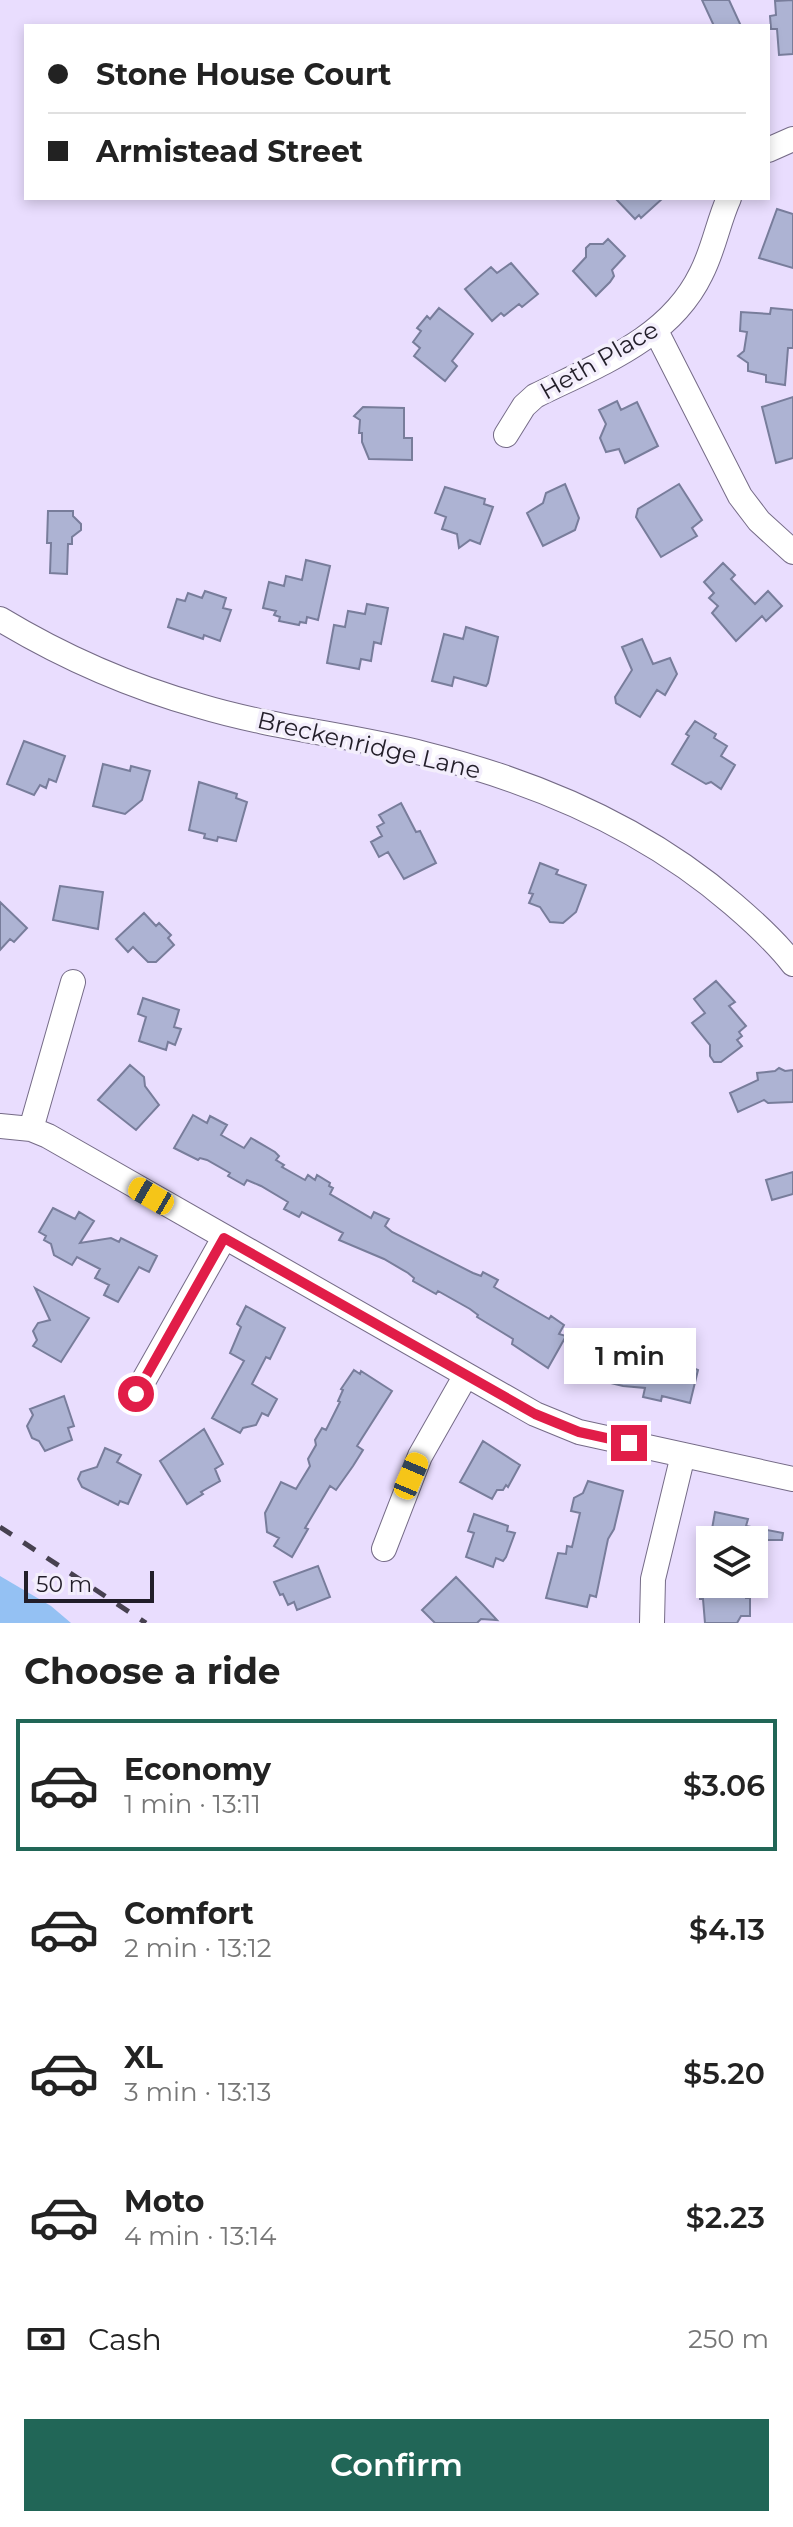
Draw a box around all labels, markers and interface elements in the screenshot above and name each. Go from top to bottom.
text: Stone House Court [96,56,391,93]
text: Armistead Street [96,133,363,170]
street label: Heth Place [535,314,663,406]
street label: Breckenridge Lane [255,705,483,785]
car [124,1174,178,1218]
callout: 1 min [563,1327,695,1383]
text: 1 min [595,1340,665,1372]
route start [118,1376,154,1412]
route end [611,1425,647,1461]
car [391,1449,431,1503]
map controls [696,1526,768,1598]
button: layers [696,1526,768,1598]
scale bar [24,1567,154,1603]
text: 50 m [36,1571,92,1598]
text: Choose a ride [24,1649,281,1693]
icon: car [28,1749,100,1821]
text: Economy [124,1751,271,1788]
text: $3.06 [683,1767,765,1804]
text: 1 min · 13:11 [124,1788,261,1820]
icon: car [28,1893,100,1965]
text: Comfort [124,1895,254,1932]
text: $4.13 [689,1911,765,1948]
text: 2 min · 13:12 [124,1932,272,1964]
icon: car [28,2037,100,2109]
text: XL [124,2039,163,2076]
text: $5.20 [683,2055,765,2092]
text: 3 min · 13:13 [124,2076,271,2108]
icon: car [28,2181,100,2253]
text: Moto [124,2183,205,2220]
text: $2.23 [686,2199,765,2236]
text: 4 min · 13:14 [124,2220,276,2252]
icon: cash [24,2317,68,2361]
text: Cash [88,2321,162,2358]
text: 250 m [688,2323,769,2355]
button: Confirm [24,2419,769,2511]

